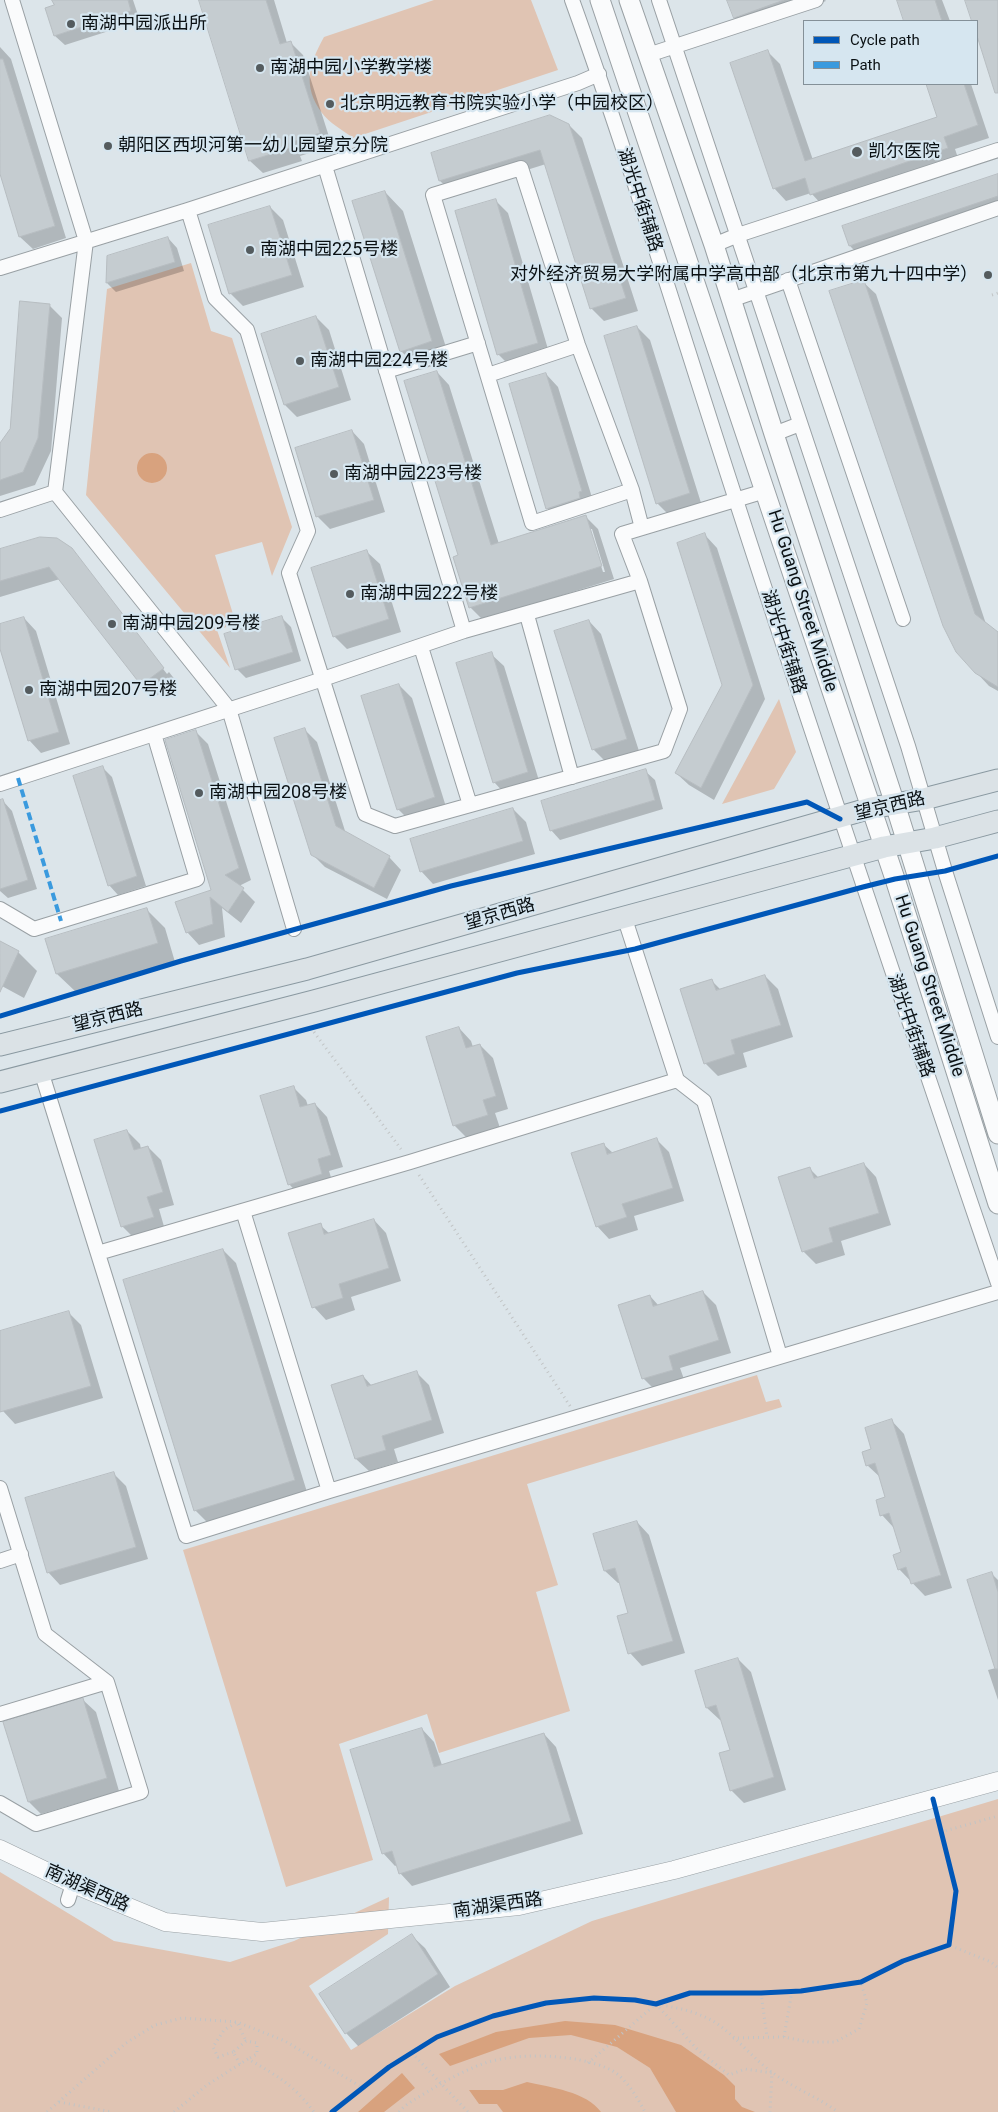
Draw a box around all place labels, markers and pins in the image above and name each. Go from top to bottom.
place label: 南湖中园派出所 [81,13,207,35]
marker: 南湖中园派出所 [65,18,77,30]
place label: 南湖中园小学教学楼 [270,57,432,79]
marker: 南湖中园小学教学楼 [254,62,266,74]
place label: 北京明远教育书院实验小学（中园校区） [340,93,664,115]
marker: 北京明远教育书院实验小学（中园校区） [324,98,336,110]
place label: 朝阳区西坝河第一幼儿园望京分院 [118,135,388,157]
marker: 朝阳区西坝河第一幼儿园望京分院 [102,140,114,152]
place label: 凯尔医院 [868,141,940,163]
marker: 凯尔医院 [850,145,864,159]
place label: 南湖中园225号楼 [260,239,398,261]
marker: 南湖中园225号楼 [244,244,256,256]
place label: 对外经济贸易大学附属中学高中部（北京市第九十四中学） [510,264,978,286]
marker: 对外经济贸易大学附属中学高中部（北京市第九十四中学） [982,269,994,281]
place label: 南湖中园224号楼 [310,350,448,372]
marker: 南湖中园224号楼 [294,355,306,367]
place label: 南湖中园223号楼 [344,463,482,485]
marker: 南湖中园223号楼 [328,468,340,480]
place label: 南湖中园222号楼 [360,583,498,605]
marker: 南湖中园222号楼 [344,588,356,600]
place label: 南湖中园209号楼 [122,613,260,635]
marker: 南湖中园209号楼 [106,618,118,630]
place label: 南湖中园207号楼 [39,679,177,701]
marker: 南湖中园207号楼 [23,684,35,696]
place label: 南湖中园208号楼 [209,782,347,804]
marker: 南湖中园208号楼 [193,787,205,799]

